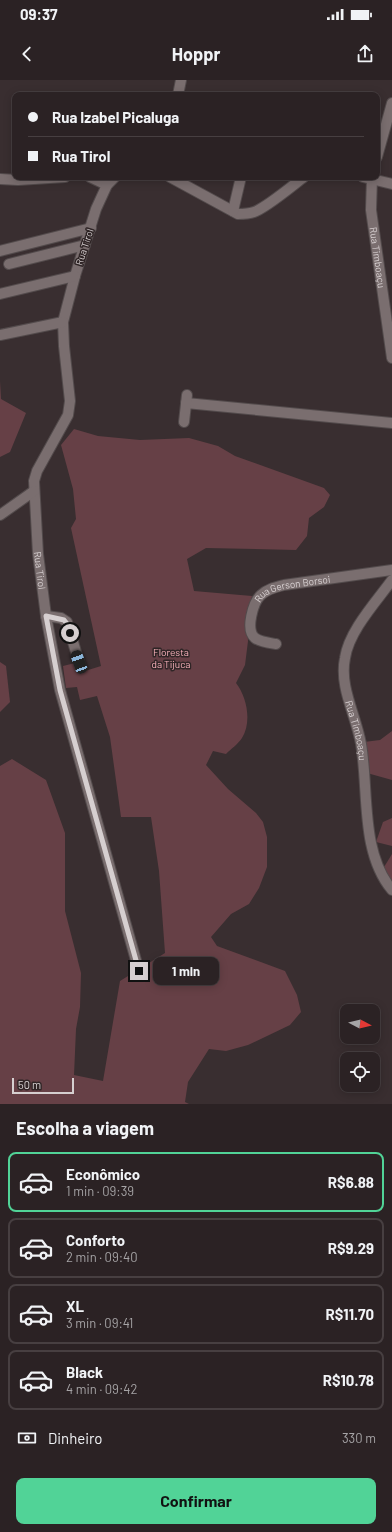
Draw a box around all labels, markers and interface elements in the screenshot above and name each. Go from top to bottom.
text: 09:37 [20,5,58,23]
icon: back [16,43,38,65]
text: Hoppr [172,43,220,65]
icon: share [354,43,376,65]
text: Rua Izabel Picaluga [52,108,179,126]
text: Rua Tirol [52,147,110,165]
street label: Rua Timboaçu [367,226,388,289]
street label: Rua Tirol [72,227,96,267]
street label: Rua Tirol [32,551,48,590]
street label: Rua Gerson Borsoi [251,573,331,604]
route start [61,624,79,642]
park label: Floresta da Tijuca [152,646,190,670]
car [69,649,89,675]
street label: Rua Timboaçu [343,699,369,761]
callout: 1 min [153,957,219,985]
route end [130,962,148,980]
text: 1 min [172,963,200,979]
north arrow [340,1004,380,1044]
map controls [340,1004,380,1092]
button: locate [340,1052,380,1092]
scale bar [12,1076,74,1095]
text: 50 m [18,1078,41,1091]
text: Escolha a viagem [16,1117,154,1139]
icon: car [18,1164,54,1200]
text: Econômico [66,1165,140,1183]
text: R$6.88 [328,1173,374,1191]
text: 1 min · 09:39 [66,1183,134,1199]
icon: car [18,1230,54,1266]
text: Conforto [66,1231,125,1249]
text: R$9.29 [328,1239,374,1257]
text: 2 min · 09:40 [66,1249,138,1265]
icon: car [18,1296,54,1332]
text: XL [66,1297,84,1315]
text: R$11.70 [325,1305,374,1323]
text: 3 min · 09:41 [66,1315,133,1331]
icon: car [18,1362,54,1398]
text: Black [66,1363,103,1381]
text: R$10.78 [323,1371,374,1389]
text: 4 min · 09:42 [66,1381,137,1397]
icon: cash [16,1427,38,1449]
text: Dinheiro [48,1429,103,1447]
text: 330 m [342,1430,376,1446]
button: Confirmar [16,1478,376,1524]

